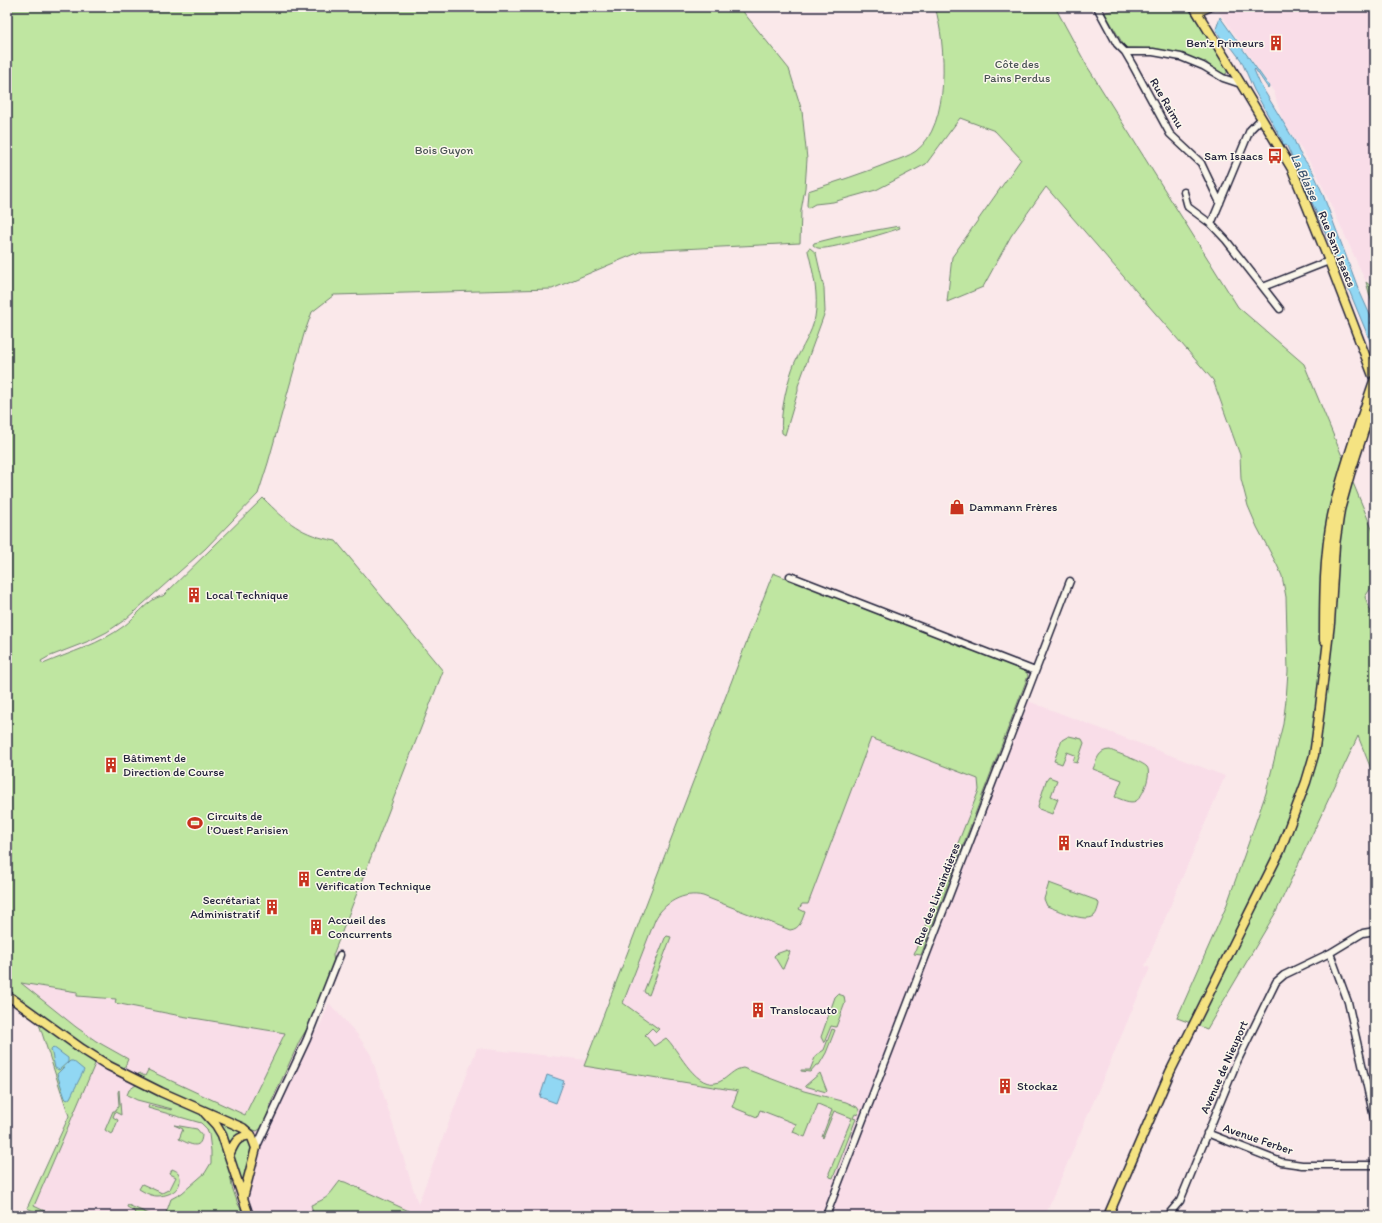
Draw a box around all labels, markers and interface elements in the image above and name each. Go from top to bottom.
building icon: Ben'z Primeurs [1267,34,1285,52]
place label: Ben'z Primeurs [1186,36,1264,50]
park label: Côte des Pains Perdus [984,57,1050,85]
street label: Rue Raimu [1147,75,1187,131]
park label: Bois Guyon [415,143,473,157]
bus stop icon: Sam Isaacs [1266,147,1284,165]
place label: Sam Isaacs [1204,149,1263,163]
water label: La Blaise [1288,151,1323,203]
street label: Rue Sam Isaacs [1315,209,1359,289]
shop icon: Dammann Frères [948,498,966,516]
place label: Dammann Frères [969,500,1057,514]
building icon: Local Technique [185,586,203,604]
place label: Local Technique [206,588,289,602]
place label: Bâtiment de Direction de Course [123,751,224,779]
building icon: Bâtiment de Direction de Course [102,756,120,774]
place label: Circuits de l’Ouest Parisien [207,809,288,837]
sports icon: Circuits de l’Ouest Parisien [186,814,204,832]
building icon: Knauf Industries [1055,834,1073,852]
place label: Knauf Industries [1076,836,1164,850]
street label: Rue des Livraindières [911,841,963,947]
place label: Centre de Vérification Technique [316,865,431,893]
building icon: Centre de Vérification Technique [295,870,313,888]
place label: Secrétariat Administratif [190,893,261,921]
building icon: Secrétariat Administratif [263,898,281,916]
place label: Accueil des Concurrents [328,913,392,941]
building icon: Accueil des Concurrents [307,918,325,936]
building icon: Translocauto [749,1001,767,1019]
place label: Translocauto [770,1003,837,1017]
street label: Avenue de Nieuport [1197,1018,1251,1116]
building icon: Stockaz [996,1077,1014,1095]
place label: Stockaz [1017,1079,1058,1093]
street label: Avenue Ferber [1221,1121,1295,1158]

